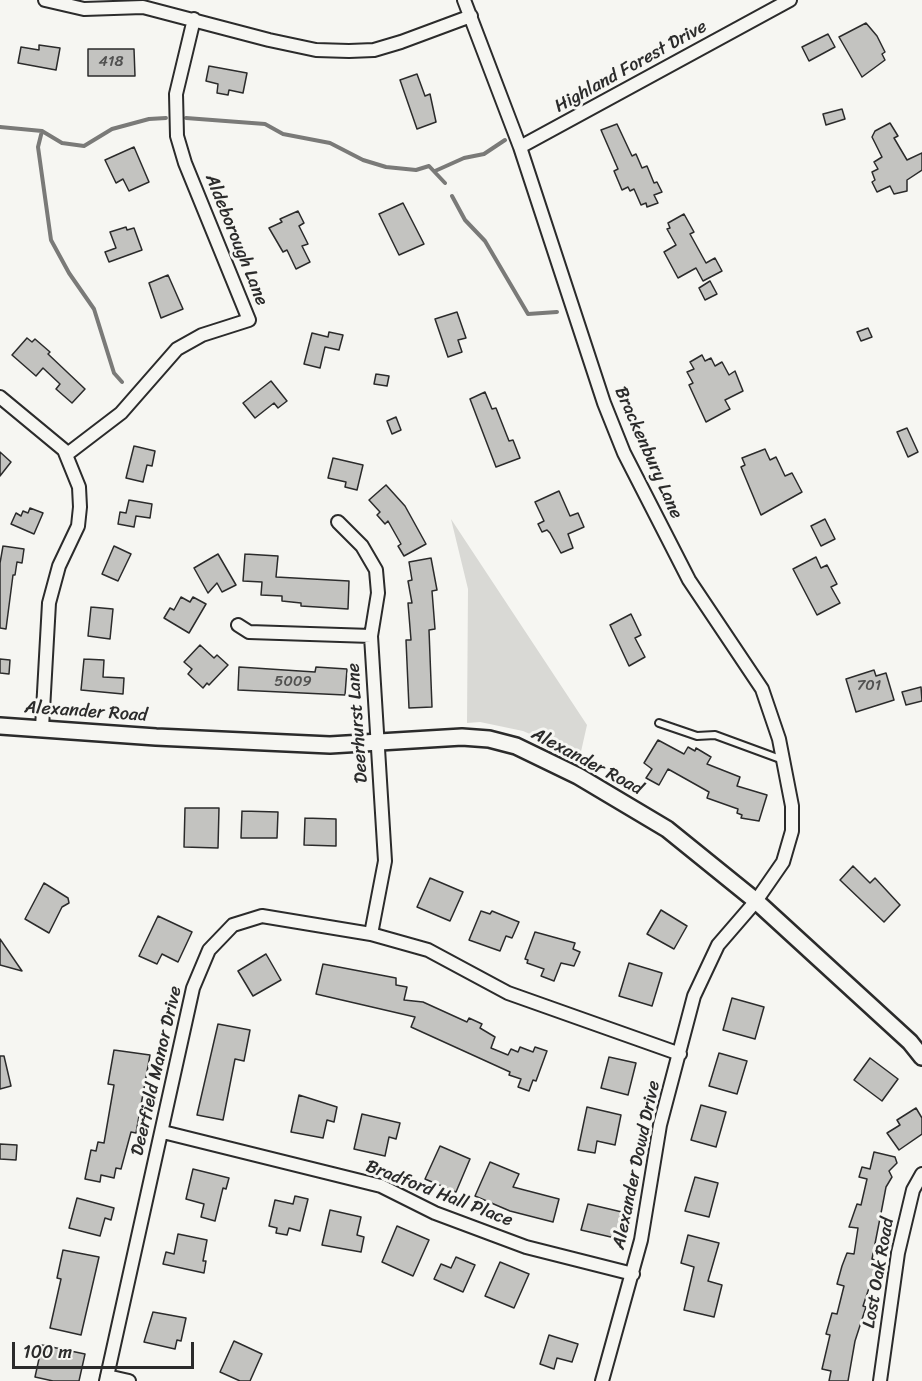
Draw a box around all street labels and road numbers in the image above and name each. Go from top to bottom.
street label: Highland Forest Drive [551,16,711,118]
street label: Aldeborough Lane [200,171,272,309]
street label: Brackenbury Lane [609,384,687,522]
street label: Deerhurst Lane [343,662,373,784]
street label: Alexander Road [24,697,148,727]
street label: Alexander Road [528,724,646,800]
street label: Deerfield Manor Drive [127,984,187,1158]
street label: Alexander Dowd Drive [609,1079,665,1251]
street label: Bradford Hall Place [362,1156,516,1232]
street label: Lost Oak Road [859,1216,899,1330]

